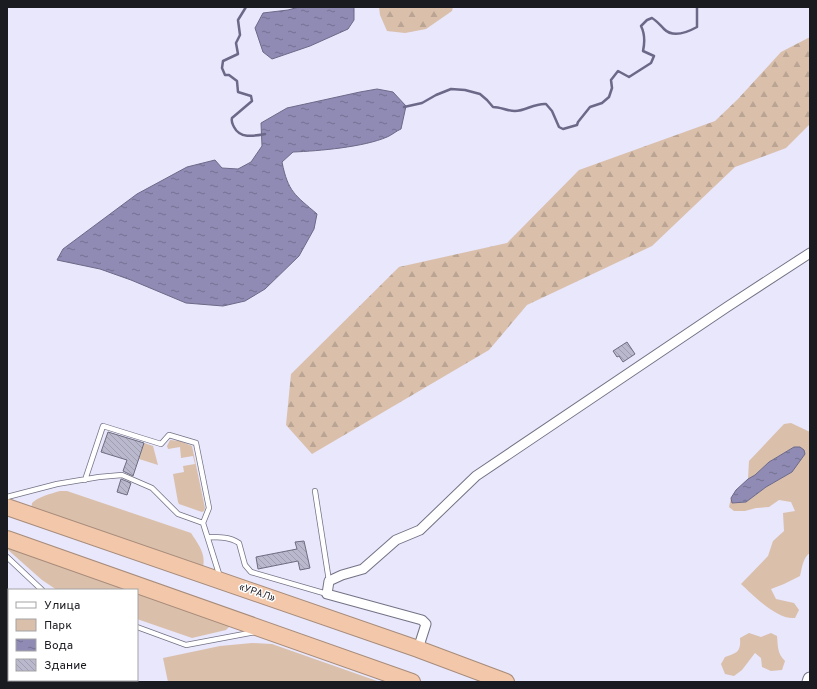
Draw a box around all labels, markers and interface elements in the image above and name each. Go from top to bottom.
street label: «УРАЛ» [237,581,277,605]
legend [8,589,138,681]
text: Улица [44,598,80,614]
text: Парк [44,618,72,634]
text: Вода [44,638,73,654]
text: Здание [44,658,87,674]

